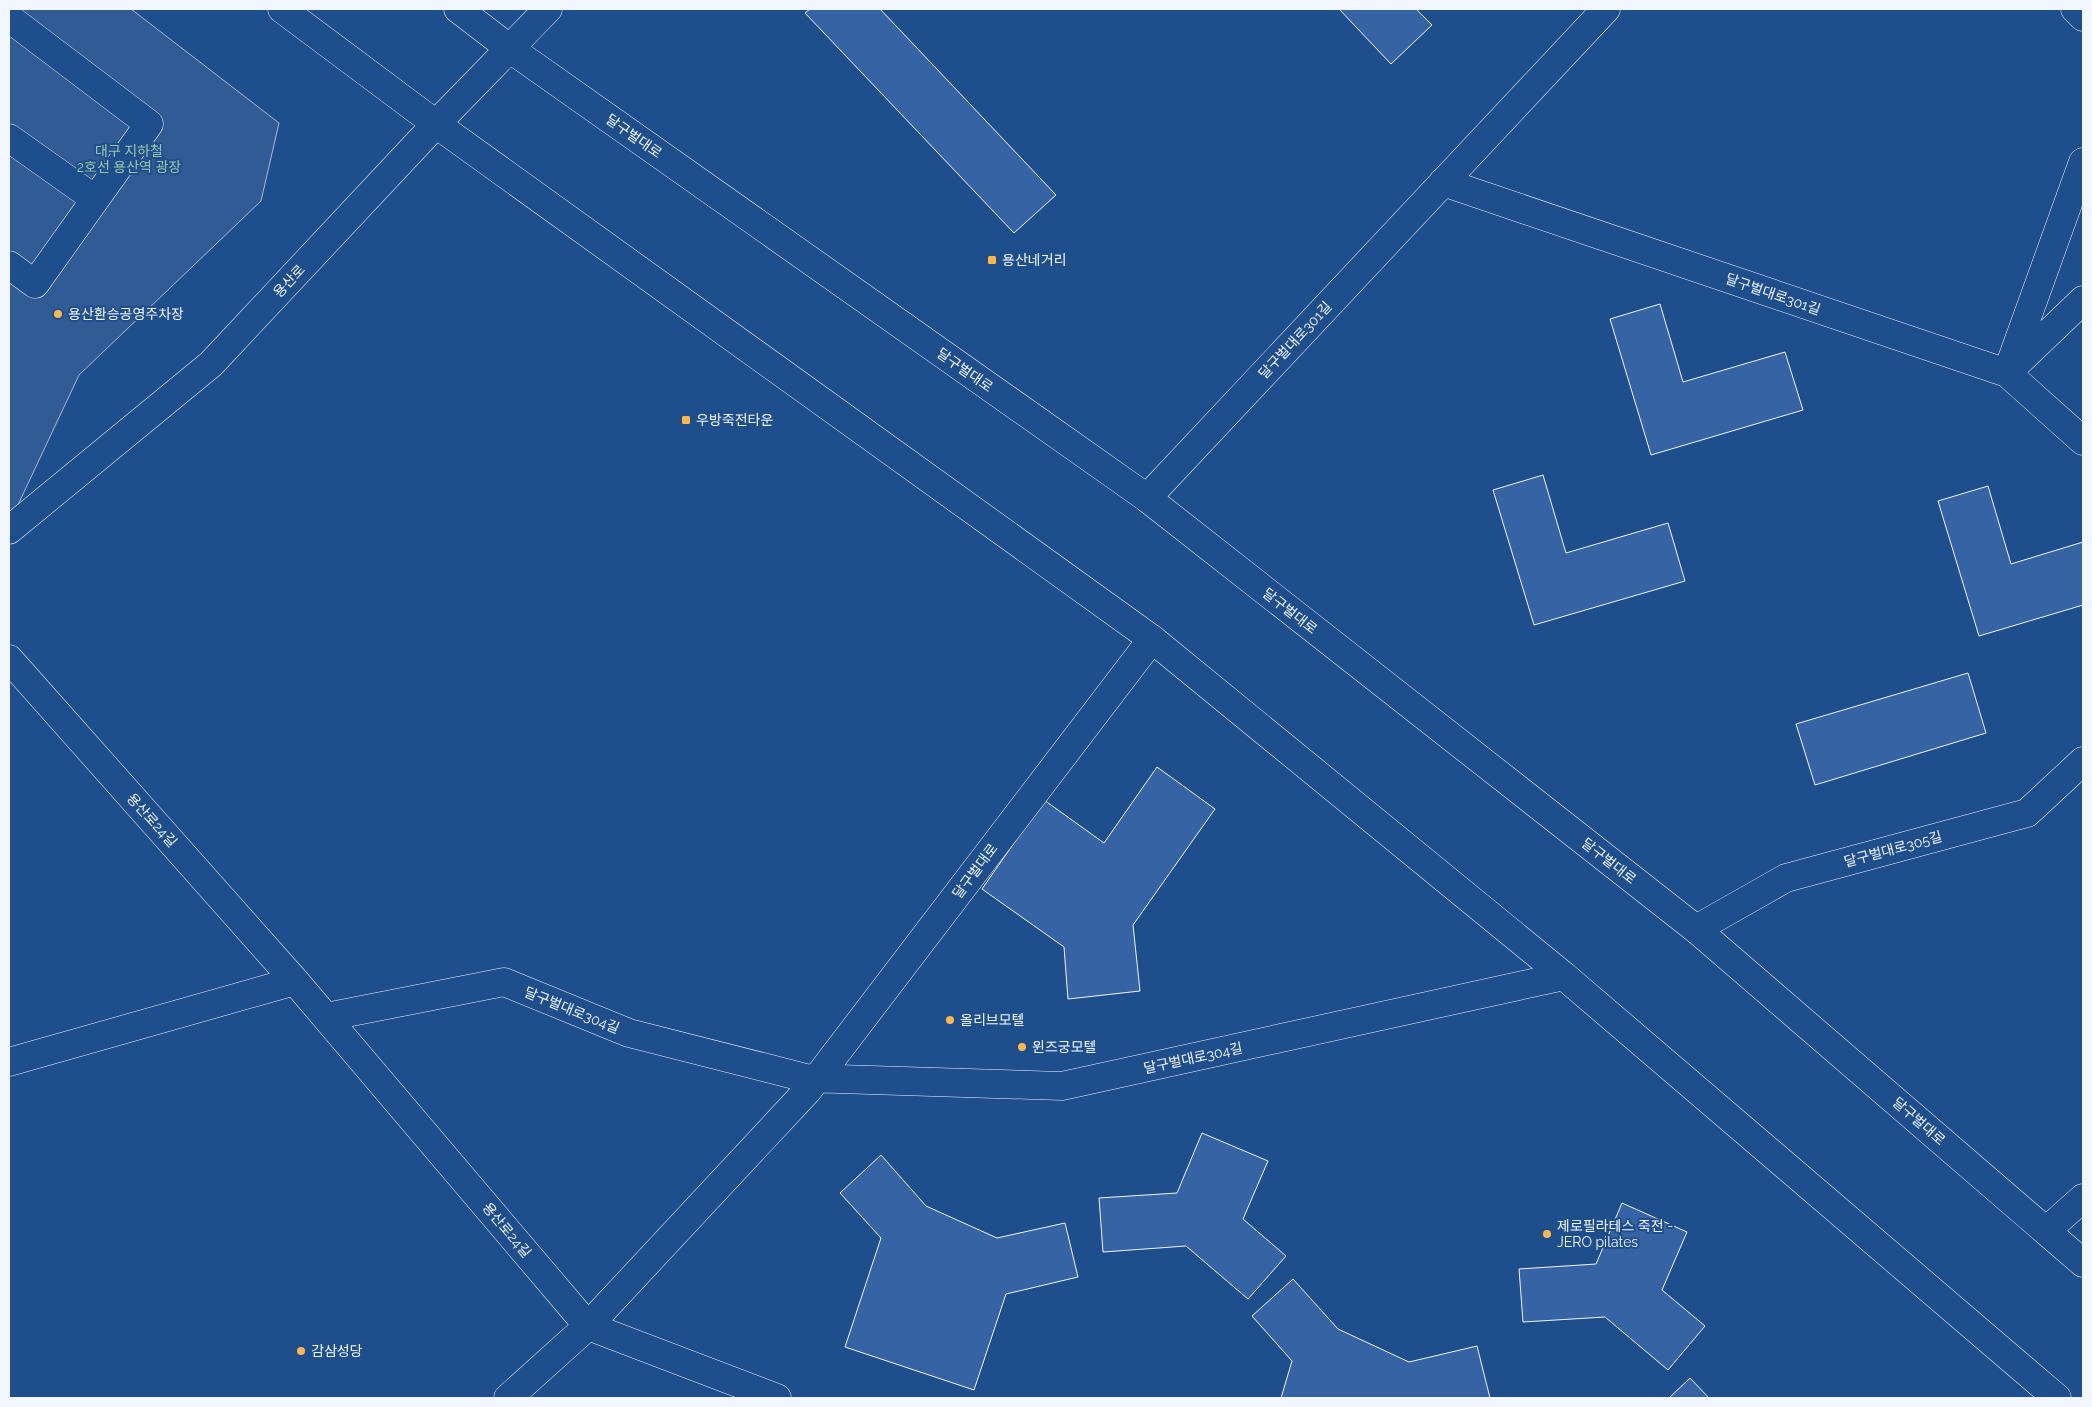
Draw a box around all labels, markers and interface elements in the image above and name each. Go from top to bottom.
street label: 달구벌대로 [603,111,665,161]
park label: 대구 지하철 2호선 용산역 광장 [77,143,181,175]
place label: 용산네거리 [1002,252,1066,268]
marker: 용산네거리 [986,254,998,266]
street label: 용산로 [270,261,308,301]
street label: 달구벌대로301길 [1723,270,1823,318]
street label: 달구벌대로301길 [1255,298,1335,382]
place label: 용산환승공영주차장 [68,306,184,322]
marker: 용산환승공영주차장 [52,308,64,320]
street label: 달구벌대로 [934,345,996,395]
place label: 우방죽전타운 [696,412,773,428]
marker: 우방죽전타운 [680,414,692,426]
street label: 달구벌대로 [1260,585,1320,637]
street label: 용산로24길 [124,790,180,850]
street label: 달구벌대로305길 [1842,828,1944,870]
street label: 달구벌대로 [1579,835,1639,887]
street label: 달구벌대로 [949,840,1001,902]
street label: 달구벌대로304길 [522,984,622,1036]
place label: 올리브모텔 [960,1012,1024,1028]
marker: 올리브모텔 [944,1014,956,1026]
place label: 윈즈궁모텔 [1032,1039,1096,1055]
street label: 달구벌대로304길 [1142,1040,1244,1076]
marker: 윈즈궁모텔 [1016,1041,1028,1053]
street label: 달구벌대로 [1889,1094,1949,1148]
street label: 용산로24길 [480,1199,534,1261]
place label: 제로필라테스 죽전 - JERO pilates [1557,1218,1673,1250]
marker: 제로필라테스 죽전 - JERO pilates [1541,1228,1553,1240]
place label: 감삼성당 [311,1343,363,1359]
marker: 감삼성당 [295,1345,307,1357]

